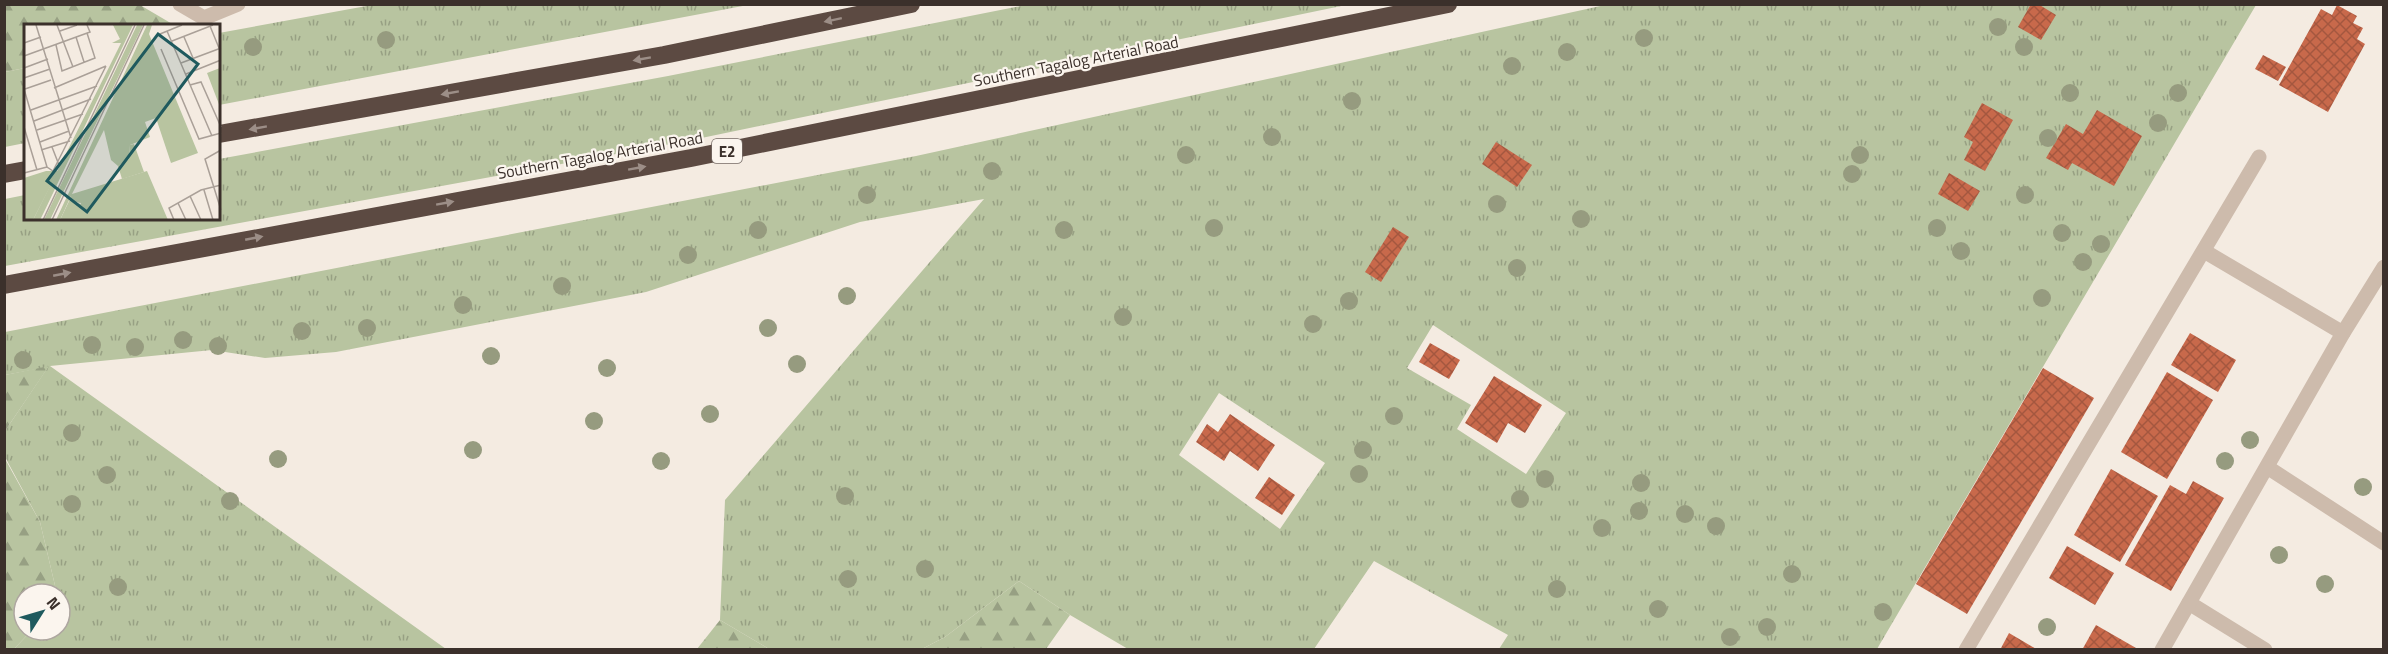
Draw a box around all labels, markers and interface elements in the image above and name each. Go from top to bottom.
one-way arrow [823,16,842,26]
inset map [24,24,220,220]
street label: Southern Tagalog Arterial Road [971,29,1181,93]
one-way arrow [632,55,651,64]
one-way arrow [440,89,459,98]
one-way arrow [248,123,267,132]
street label: Southern Tagalog Arterial Road [495,125,705,185]
road number: E2 [712,139,742,163]
one-way arrow [628,163,647,172]
one-way arrow [436,198,455,207]
one-way arrow [244,233,263,242]
one-way arrow [53,269,72,278]
north arrow [12,582,72,642]
text: N [41,591,67,615]

